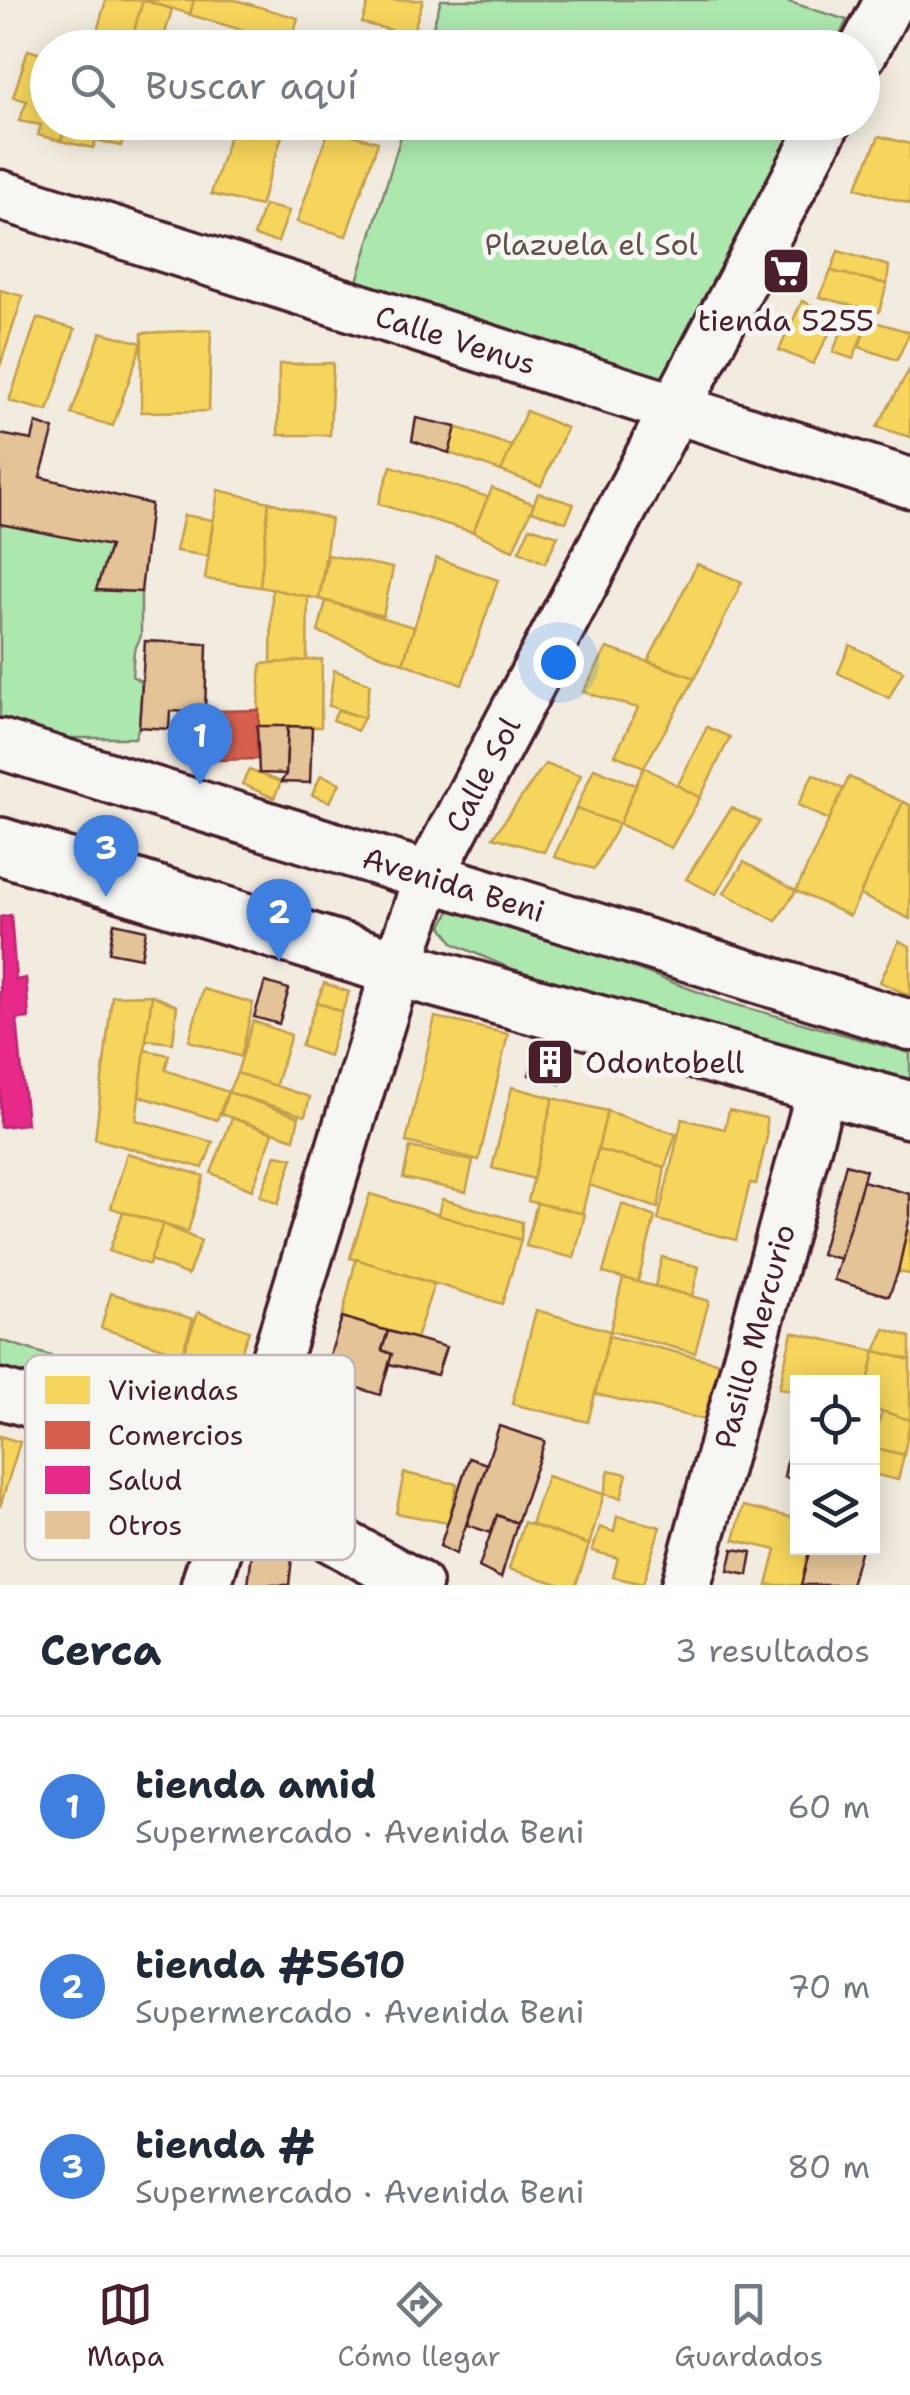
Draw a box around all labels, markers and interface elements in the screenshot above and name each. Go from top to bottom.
search box [30,30,880,140]
icon: search [65,58,120,113]
text: Buscar aquí [145,60,358,111]
park label: Plazuela el Sol [484,224,698,265]
supermarket icon: tienda 5255 [760,245,812,297]
street label: Calle Venus [370,295,541,384]
place label: tienda 5255 [698,300,874,341]
your location [533,637,584,688]
pin: 1 [168,702,232,785]
street label: Calle Sol [435,710,530,839]
pin: 3 [74,814,138,897]
street label: Avenida Beni [358,837,550,932]
pin: 2 [246,878,312,961]
building icon: Odontobell [524,1036,576,1088]
place label: Odontobell [585,1042,744,1083]
street label: Pasillo Mercurio [704,1219,804,1453]
legend [25,1355,355,1560]
text: Viviendas [108,1371,239,1409]
map controls [790,1375,880,1555]
button: locate [790,1375,880,1465]
text: Comercios [108,1416,244,1454]
text: Salud [108,1461,182,1499]
button: layers [790,1465,880,1555]
text: Otros [108,1506,182,1544]
text: Cerca [40,1622,161,1678]
text: 3 resultados [675,1629,870,1672]
text: tienda amid [135,1759,376,1810]
text: 1 [65,1785,80,1828]
text: 60 m [788,1785,870,1828]
text: Supermercado · Avenida Beni [135,1810,585,1853]
text: tienda #5610 [135,1939,406,1990]
text: 2 [61,1965,84,2008]
text: 70 m [787,1965,870,2008]
text: Supermercado · Avenida Beni [135,1990,585,2033]
text: tienda # [135,2119,316,2170]
text: 3 [61,2145,84,2188]
text: 80 m [787,2145,870,2188]
text: Supermercado · Avenida Beni [135,2170,585,2213]
tab: Mapa [87,2277,164,2375]
tab: Cómo llegar [338,2277,501,2375]
tab: Guardados [674,2277,823,2375]

